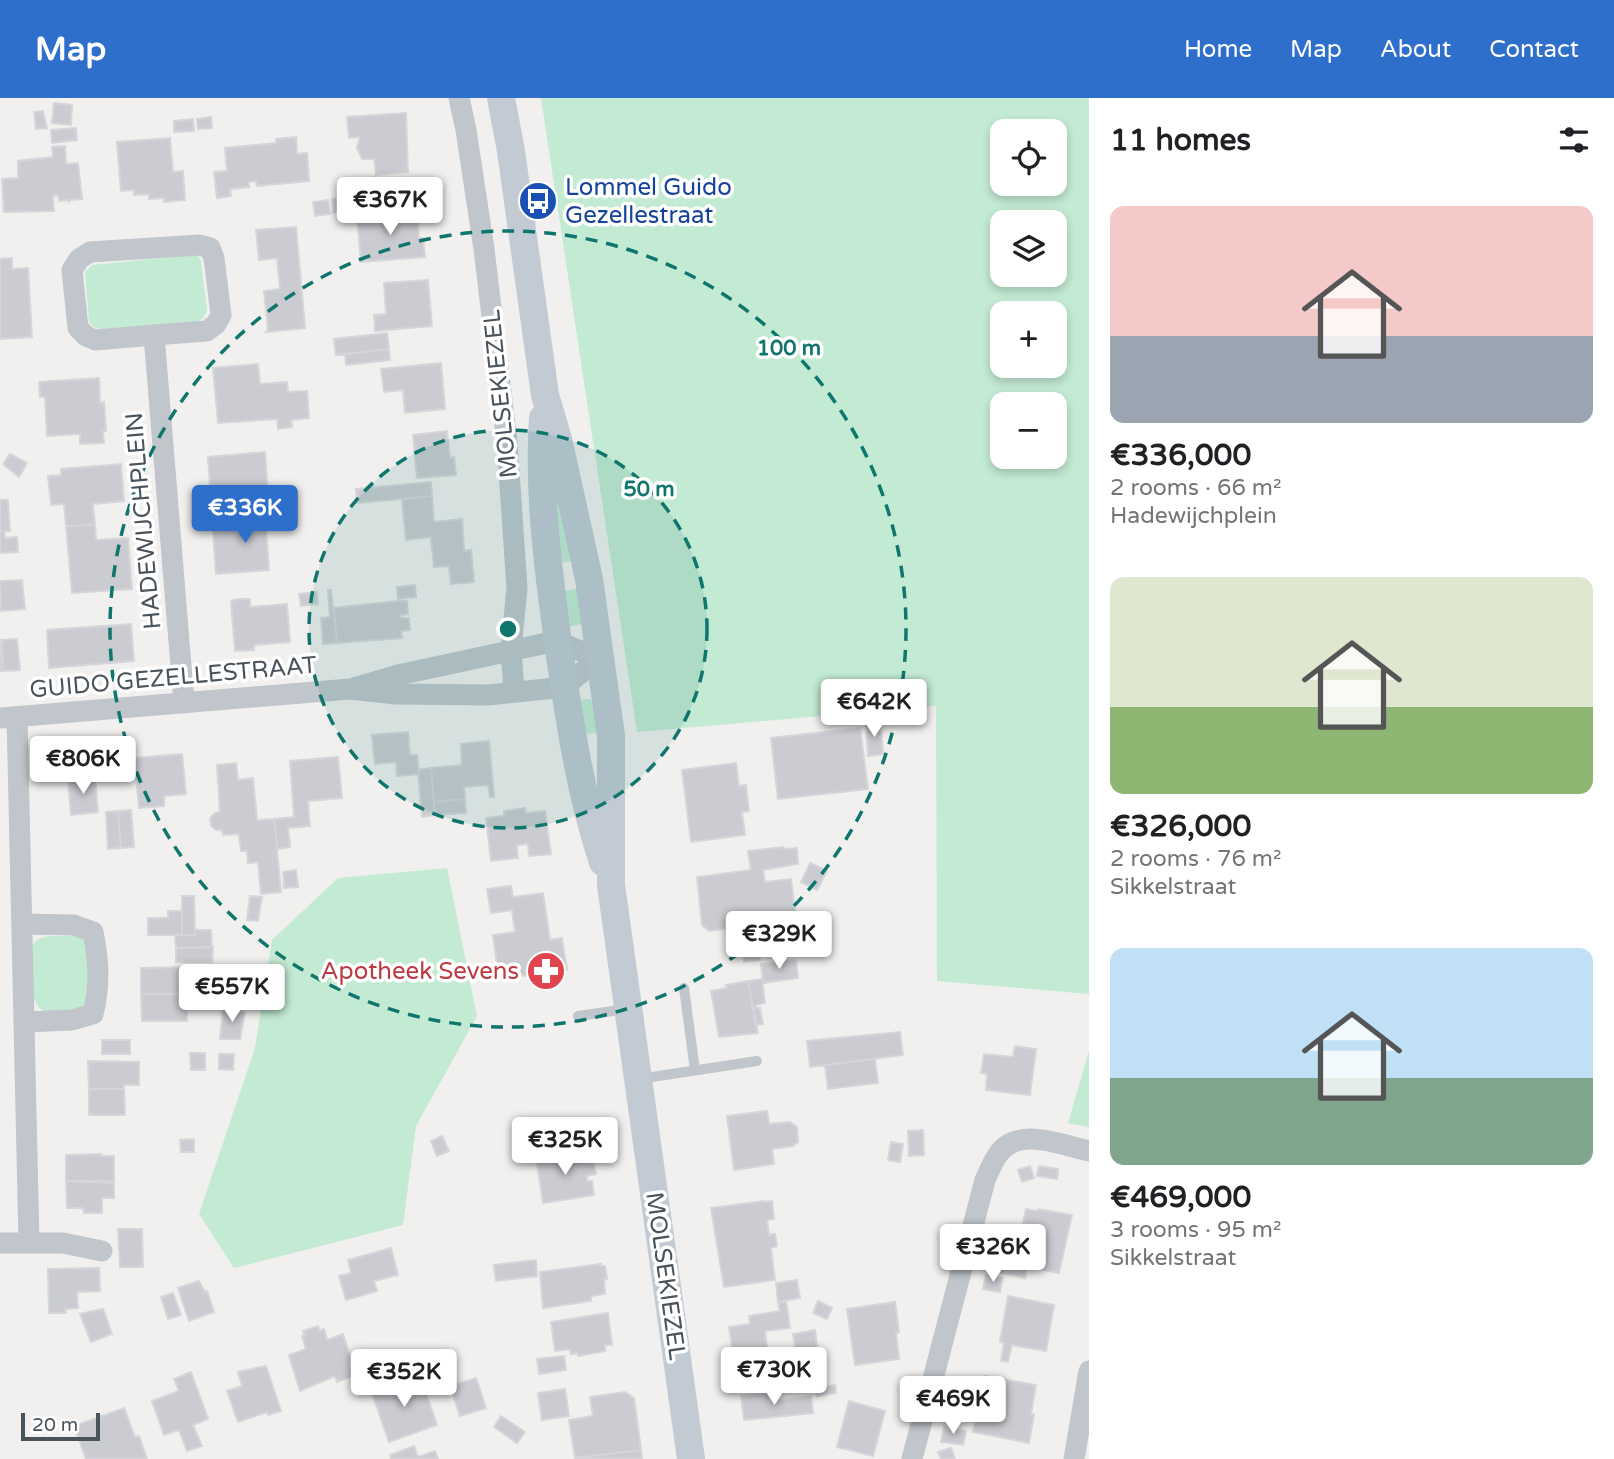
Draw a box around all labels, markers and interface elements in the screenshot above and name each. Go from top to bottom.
text: Map [35,30,106,69]
text: Home [1184,35,1252,64]
text: Map [1290,35,1342,64]
text: About [1380,35,1451,64]
text: Contact [1489,35,1579,64]
map controls [990,119,1067,469]
button: locate [990,119,1067,196]
icon: filters [1555,121,1593,159]
text: 11 homes [1110,122,1251,159]
place label: Lommel Guido Gezellestraat [565,173,732,230]
pin: €367K [341,178,439,237]
bus stop icon: Lommel Guido Gezellestraat [517,180,559,222]
text: €367K [353,186,427,214]
button: layers [990,210,1067,287]
icon: home [1289,251,1415,377]
button: + [990,301,1067,378]
street label: MOLSEKIEZEL [477,308,524,480]
text: 100 m [757,336,821,361]
button: − [990,392,1067,469]
street label: HADEWIJCHPLEIN [120,411,167,631]
text: €336,000 [1110,437,1251,474]
text: 2 rooms · 66 m² [1110,474,1281,502]
text: 50 m [623,477,675,502]
pin: €336K [196,486,294,545]
text: €336K [208,494,282,522]
text: Hadewijchplein [1110,502,1277,530]
centre of rings [496,617,520,641]
icon: home [1289,622,1415,748]
street label: GUIDO GEZELLESTRAAT [28,650,318,704]
pin: €642K [825,680,923,739]
text: €642K [837,688,911,716]
pin: €806K [34,736,132,796]
text: €806K [46,745,120,773]
text: €326,000 [1110,808,1251,845]
text: 2 rooms · 76 m² [1110,845,1281,873]
text: Sikkelstraat [1110,873,1236,901]
pin: €329K [730,912,828,971]
text: €329K [742,920,816,948]
pharmacy icon: Apotheek Sevens [525,950,567,992]
place label: Apotheek Sevens [321,957,519,986]
pin: €557K [183,964,281,1024]
text: €557K [195,973,269,1001]
icon: home [1289,993,1415,1119]
pin: €325K [516,1118,614,1177]
text: €325K [528,1126,602,1154]
text: €469,000 [1110,1179,1251,1216]
street label: MOLSEKIEZEL [639,1190,692,1362]
text: 3 rooms · 95 m² [1110,1216,1281,1244]
pin: €326K [944,1224,1042,1284]
text: €326K [956,1233,1030,1261]
text: Sikkelstraat [1110,1244,1236,1272]
pin: €730K [725,1348,823,1407]
pin: €352K [355,1350,453,1409]
text: €730K [737,1356,811,1384]
text: €352K [367,1358,441,1386]
pin: €469K [904,1376,1002,1436]
text: €469K [916,1385,990,1413]
scale bar [21,1410,100,1442]
text: 20 m [32,1414,78,1436]

